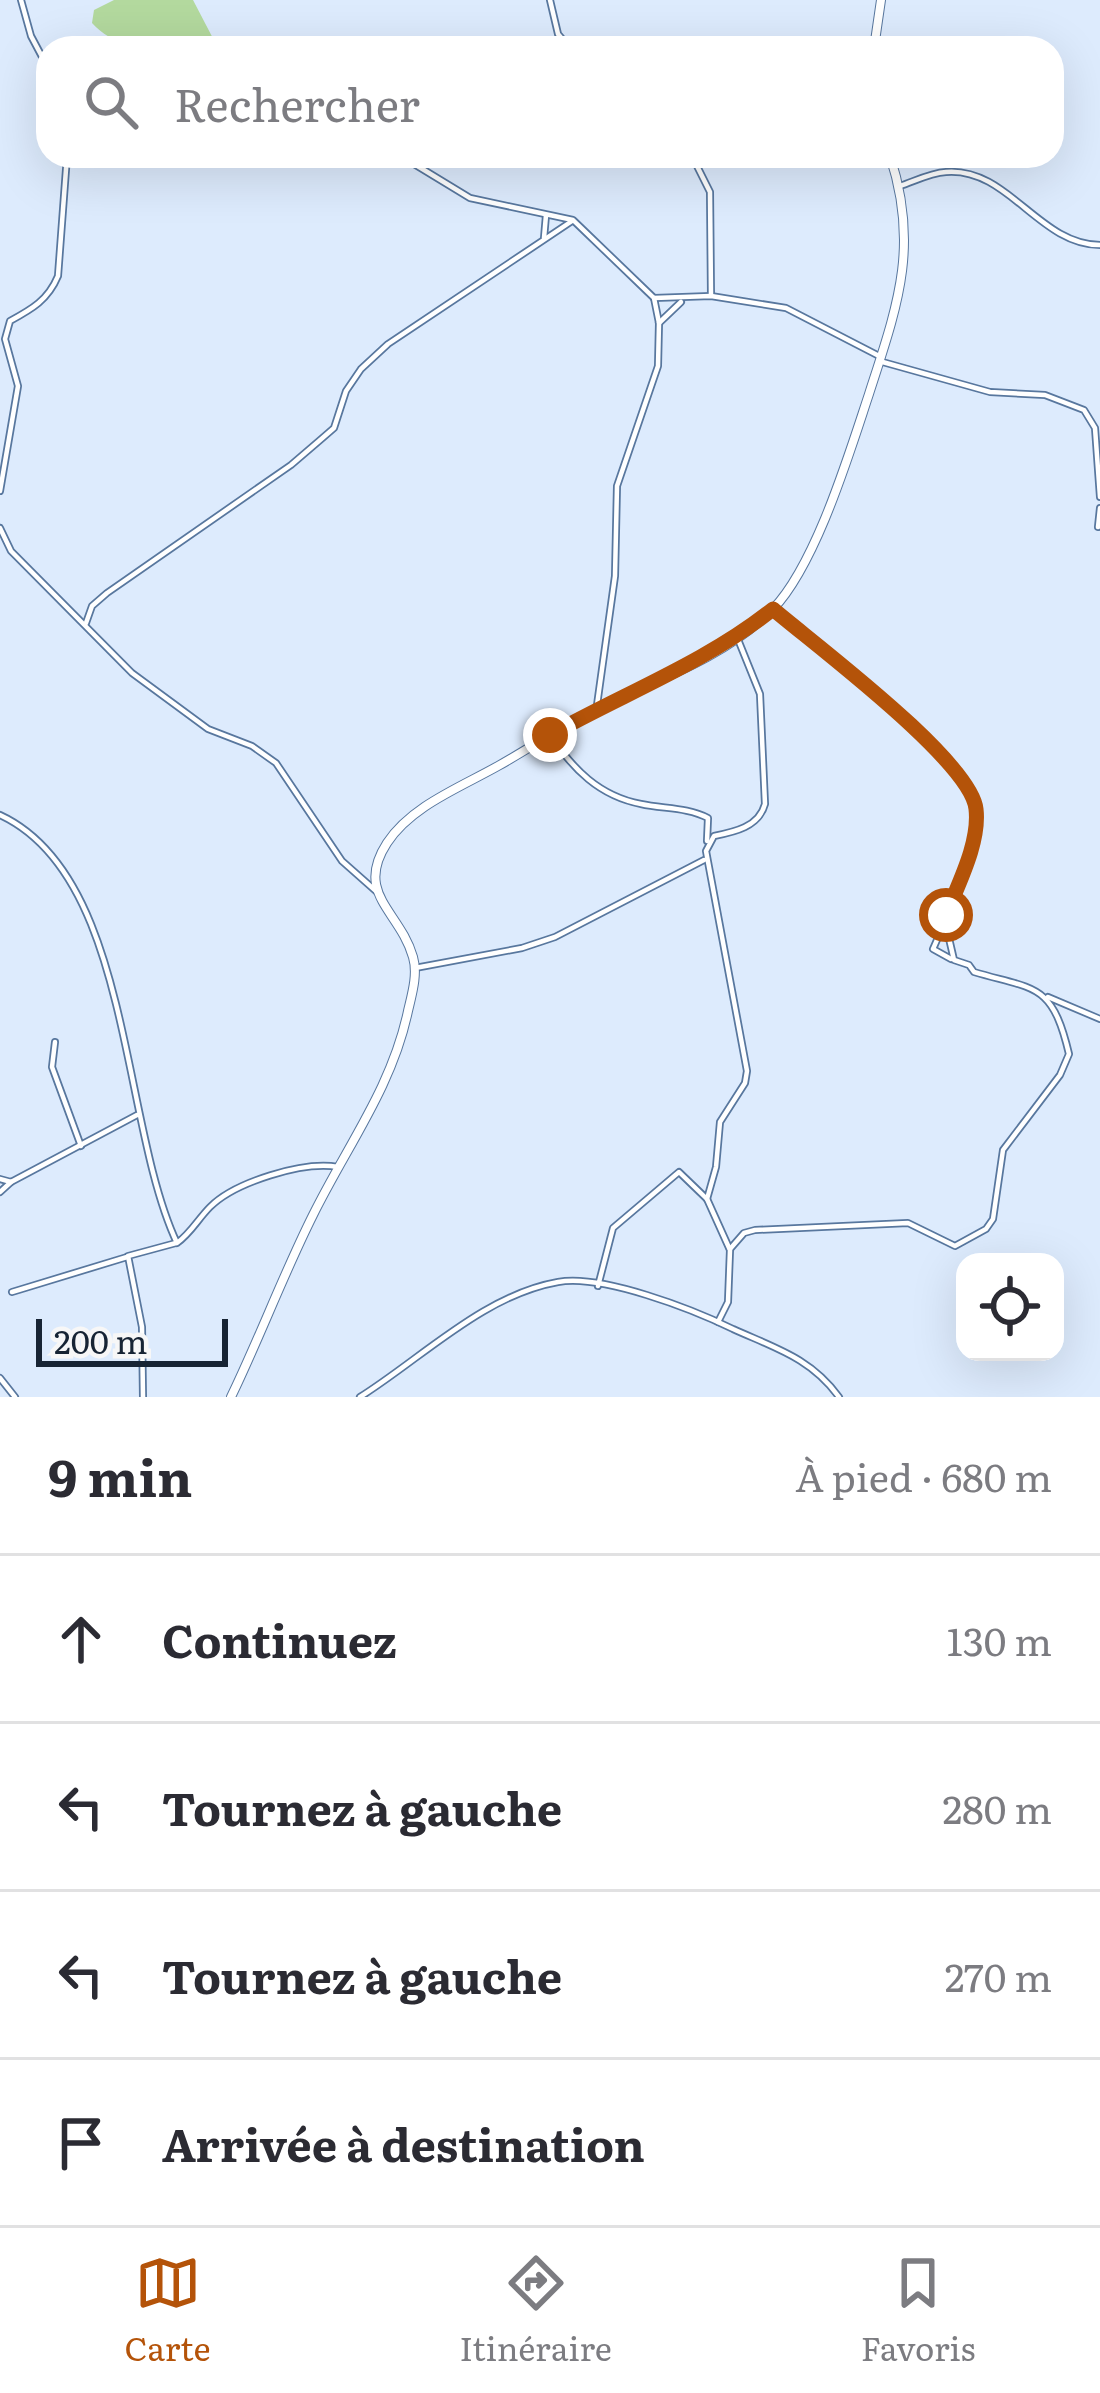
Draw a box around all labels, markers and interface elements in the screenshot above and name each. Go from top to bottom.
search box [36,36,1064,168]
icon: search [78,69,144,135]
text: Rechercher [174,69,420,136]
route end [523,708,577,762]
route start [919,888,973,942]
map controls [956,1253,1064,1361]
button: locate [956,1253,1064,1361]
scale bar [36,1313,228,1366]
text: 200 m [54,1315,148,1364]
text: 9 min [48,1437,192,1513]
text: À pied · 680 m [795,1446,1052,1504]
text: Continuez [162,1605,397,1672]
icon: ahead [48,1606,114,1672]
text: 130 m [947,1610,1052,1668]
text: Tournez à gauche [162,1773,562,1840]
icon: left [48,1774,114,1840]
text: 280 m [943,1778,1052,1836]
text: Tournez à gauche [162,1941,562,2008]
icon: left [48,1942,114,2008]
text: 270 m [945,1946,1052,2004]
text: Arrivée à destination [162,2109,645,2176]
icon: arrive [48,2110,114,2176]
tab: Carte [124,2250,211,2371]
tab: Itinéraire [459,2250,612,2371]
tab: Favoris [861,2250,976,2371]

